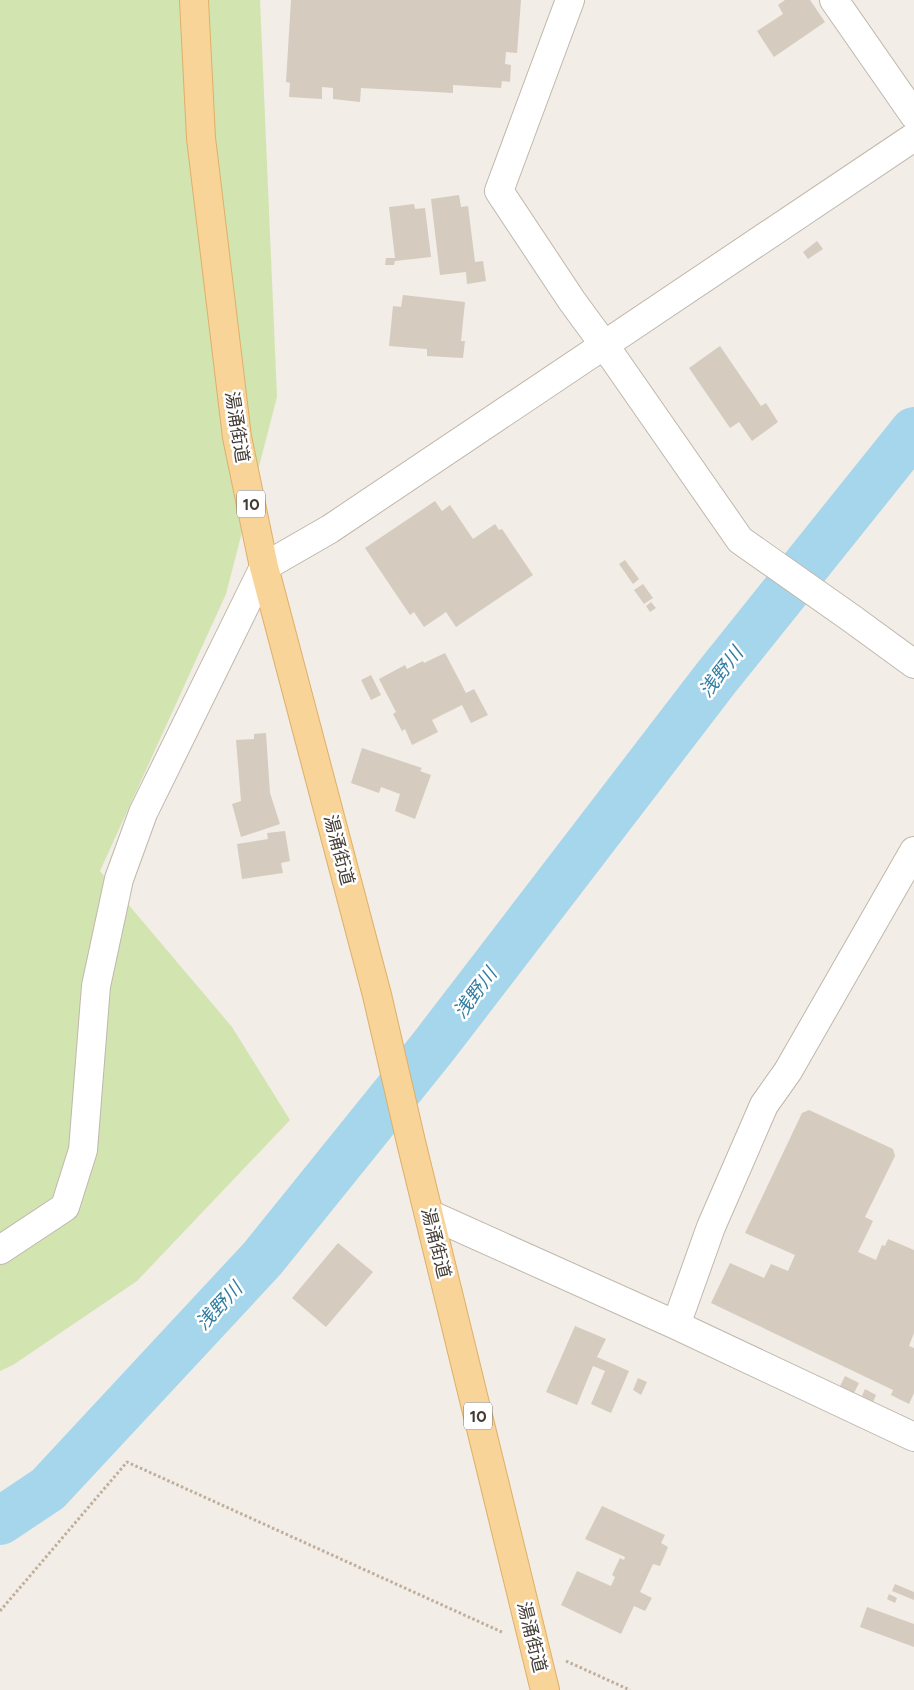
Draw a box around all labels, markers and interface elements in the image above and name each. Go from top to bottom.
street label: 湯涌街道 [221,390,253,464]
road number: 10 [237,490,265,518]
water label: 浅野川 [694,641,749,702]
street label: 湯涌街道 [319,812,359,888]
water label: 浅野川 [449,962,503,1023]
street label: 湯涌街道 [417,1205,455,1281]
water label: 浅野川 [191,1276,248,1335]
road number: 10 [464,1402,492,1430]
street label: 湯涌街道 [513,1599,551,1675]

